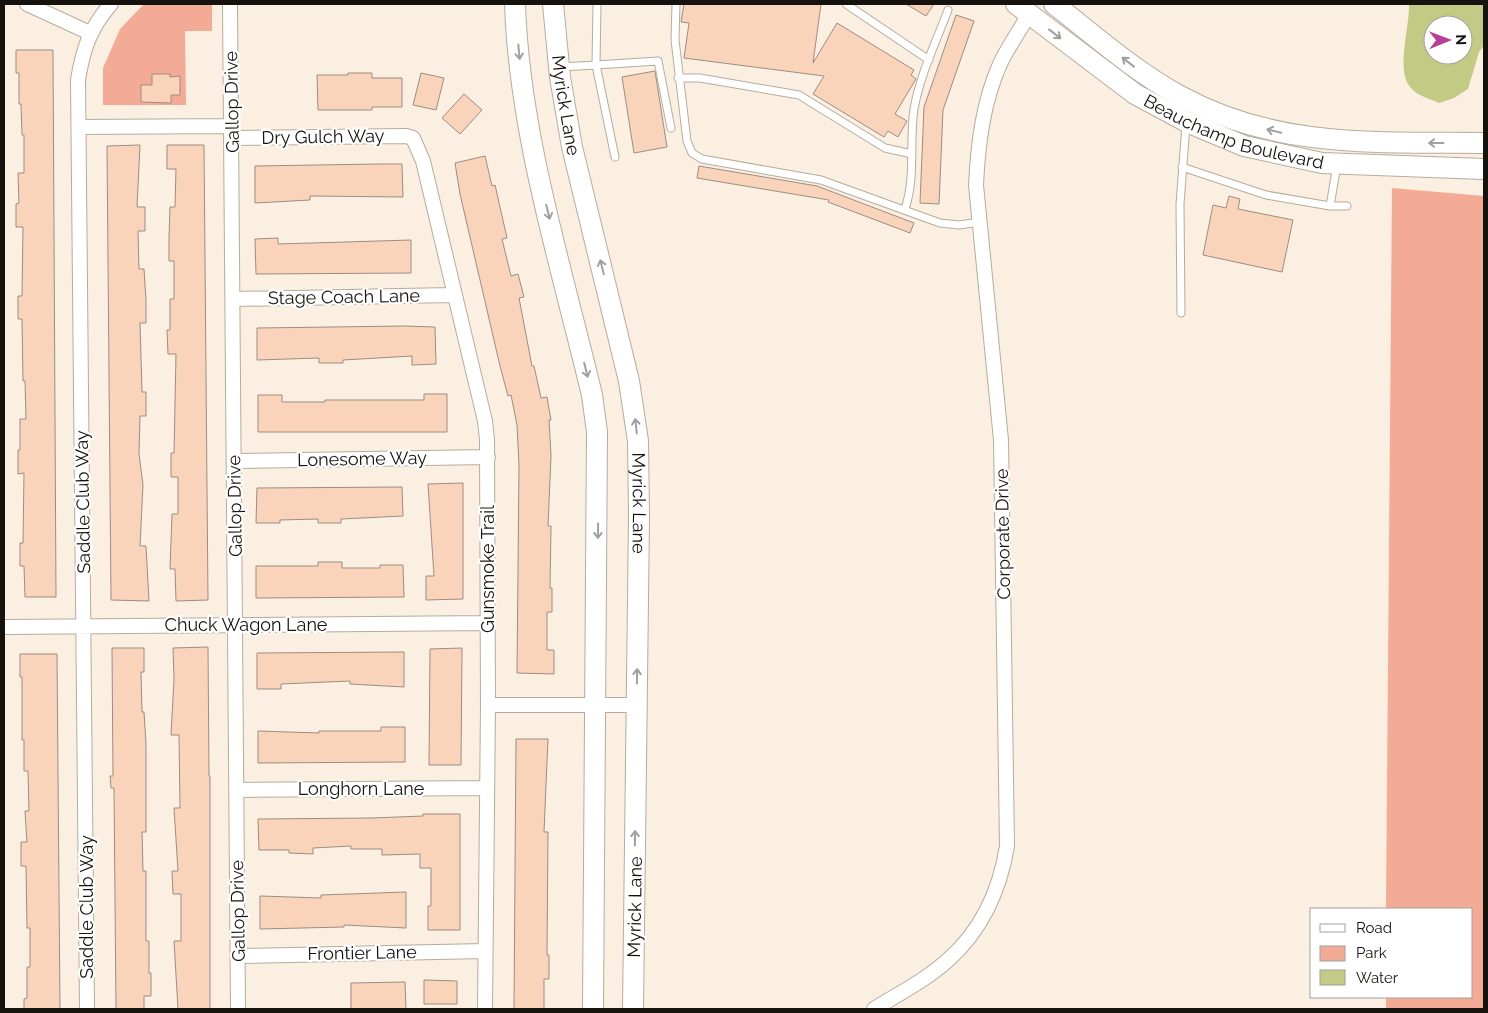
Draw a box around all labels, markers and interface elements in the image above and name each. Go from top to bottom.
north arrow [1423,15,1473,65]
one-way arrow [1048,28,1061,39]
text: N [1453,34,1469,45]
one-way arrow [514,44,523,60]
street label: Gallop Drive [220,50,243,153]
street label: Myrick Lane [548,54,585,158]
one-way arrow [1122,56,1135,67]
street label: Beauchamp Boulevard [1140,90,1326,173]
street label: Dry Gulch Way [261,125,385,148]
one-way arrow [1266,126,1282,135]
one-way arrow [1428,138,1444,148]
one-way arrow [544,204,553,220]
one-way arrow [596,259,606,275]
street label: Stage Coach Lane [268,285,421,308]
one-way arrow [582,361,591,377]
one-way arrow [631,418,641,434]
street label: Saddle Club Way [71,430,94,574]
street label: Lonesome Way [297,447,427,470]
street label: Myrick Lane [628,452,650,554]
street label: Gallop Drive [223,454,246,557]
street label: Corporate Drive [991,468,1014,600]
street label: Gunsmoke Trail [477,505,498,633]
one-way arrow [593,523,603,539]
street label: Chuck Wagon Lane [165,614,328,635]
one-way arrow [632,668,642,684]
street label: Longhorn Lane [298,778,425,799]
one-way arrow [630,830,640,846]
street label: Saddle Club Way [76,835,97,979]
street label: Myrick Lane [623,856,646,958]
street label: Gallop Drive [226,859,249,962]
legend [1310,908,1473,998]
text: Road [1356,919,1392,937]
street label: Frontier Lane [307,941,417,964]
text: Park [1356,944,1387,962]
text: Water [1356,969,1399,987]

